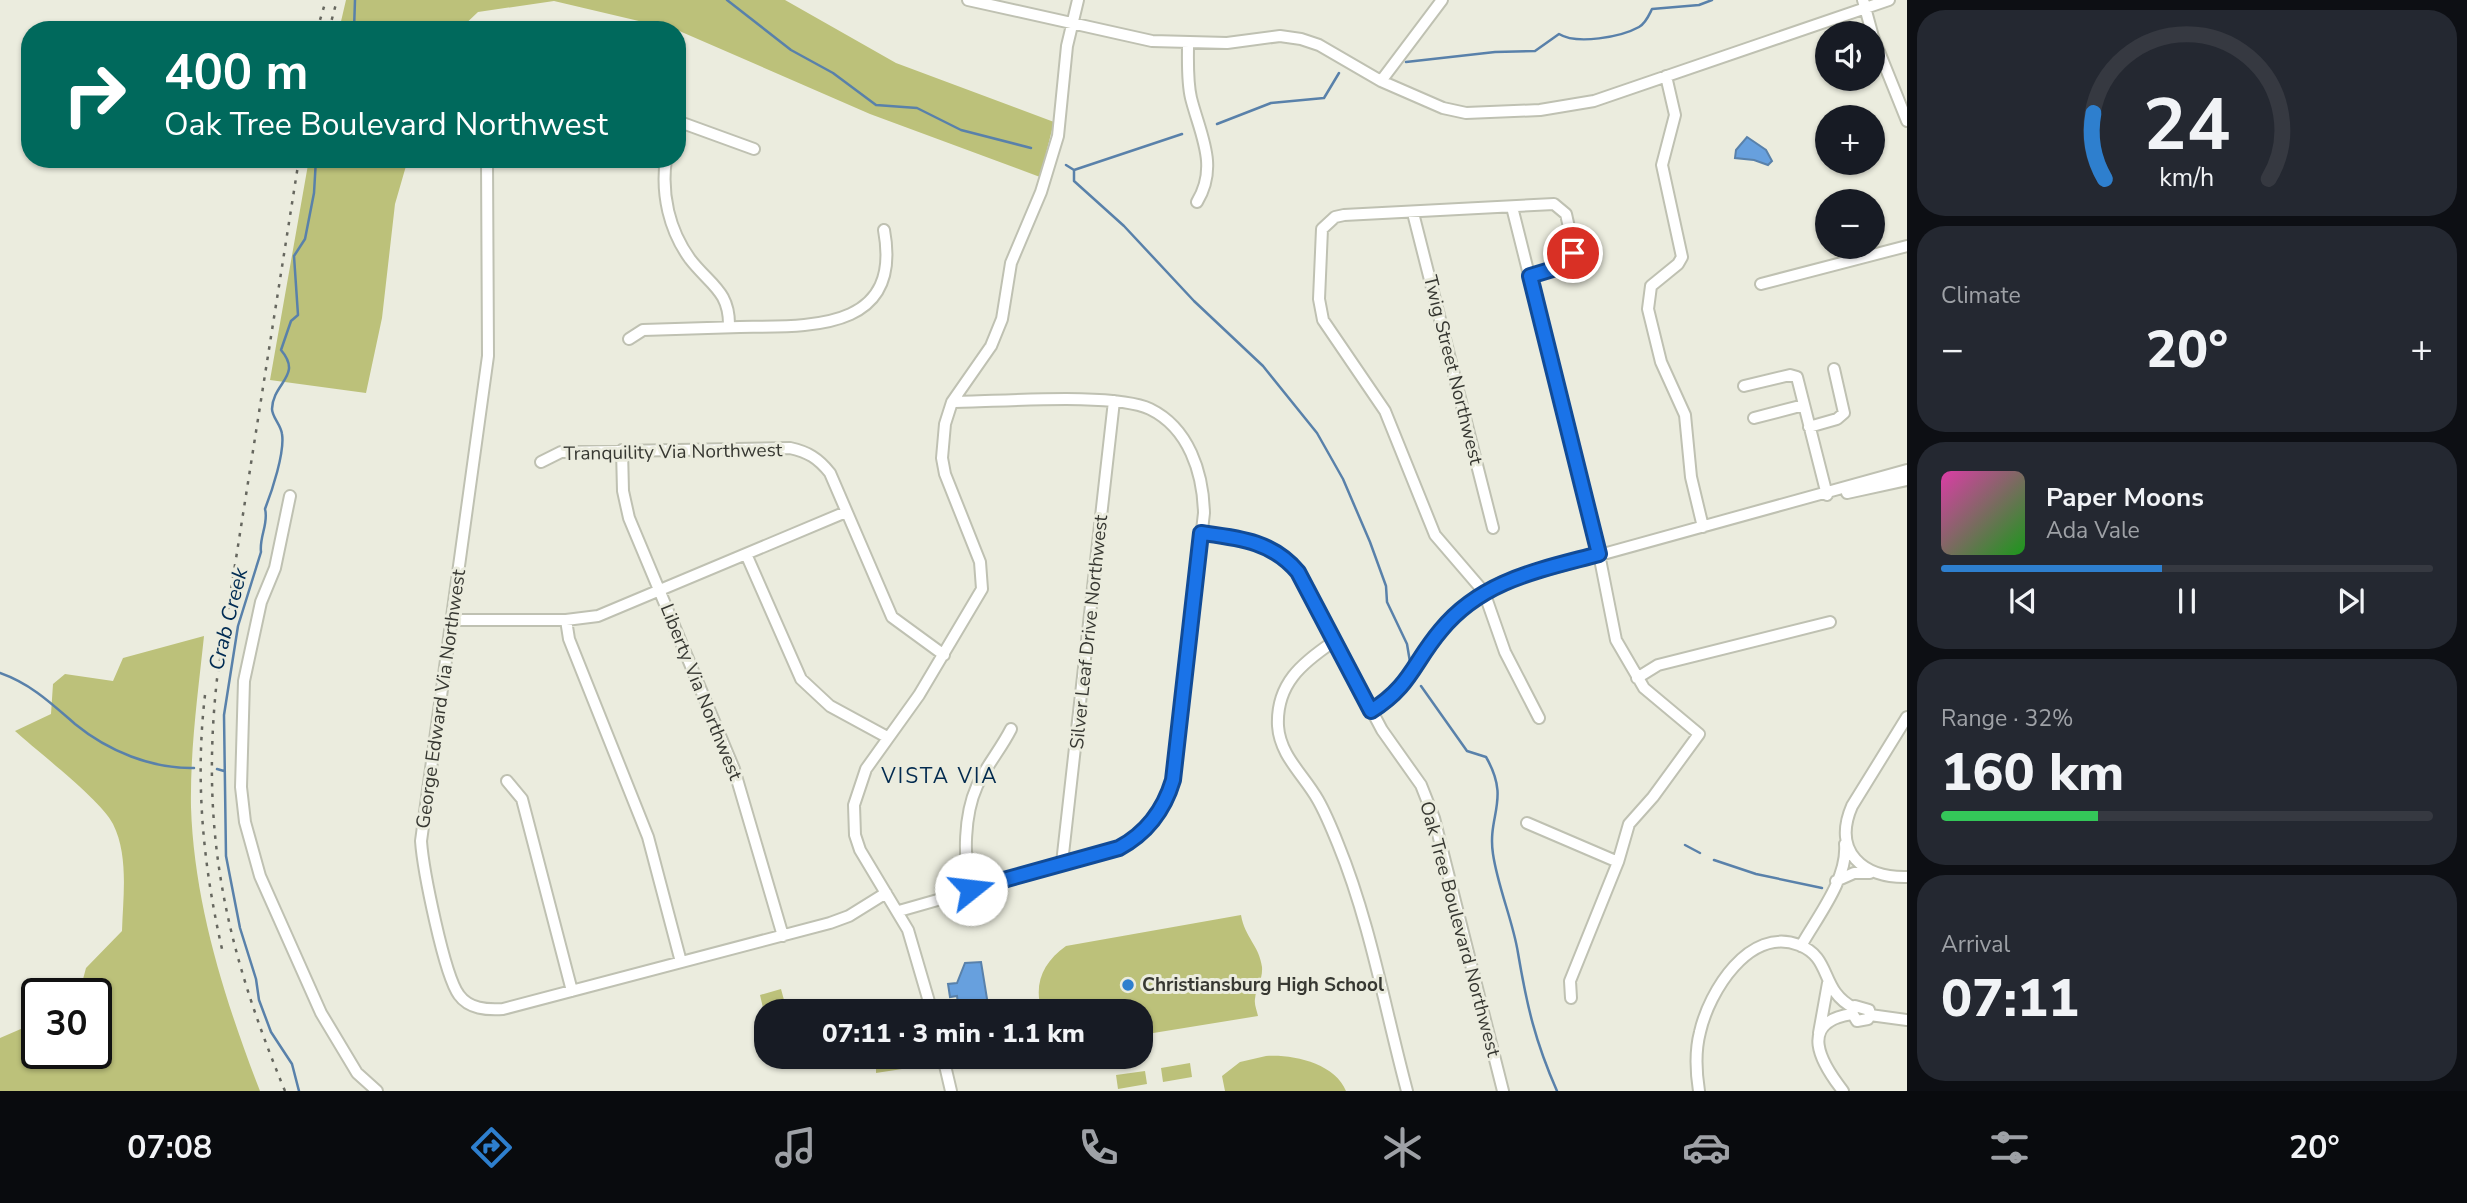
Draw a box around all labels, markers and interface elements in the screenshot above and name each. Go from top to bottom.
map controls [1815,21,1885,259]
button: sound [1815,21,1885,91]
text: 400 m [164,39,308,106]
icon: right [49,49,140,140]
text: 24 [2143,75,2231,175]
text: Oak Tree Boulevard Northwest [164,103,608,146]
button: + [1815,105,1885,175]
text: km/h [2159,161,2215,195]
button: − [1815,189,1885,259]
pin [1543,223,1603,283]
icon: arrive [1554,234,1592,272]
street label: Twig Street Northwest [1417,273,1489,468]
text: Climate [1941,280,2021,311]
text: 20° [2146,314,2228,385]
text: − [1941,324,1964,375]
text: + [2410,324,2433,375]
street label: Tranquility Via Northwest [564,437,783,467]
text: Paper Moons [2046,480,2204,515]
street label: Silver Leaf Drive Northwest [1064,513,1114,750]
text: Ada Vale [2046,515,2140,546]
water label: Crab Creek [202,564,254,673]
street label: George Edward Via Northwest [410,568,472,830]
icon: previous [2004,582,2042,620]
icon: pause [2168,582,2206,620]
icon: next [2332,582,2370,620]
street label: Liberty Via Northwest [654,600,748,784]
text: Range · 32% [1941,703,2073,734]
text: 160 km [1941,737,2124,808]
district label: VISTA VIA [880,762,999,790]
street label: Oak Tree Boulevard Northwest [1413,798,1507,1060]
position arrow [934,852,1008,926]
text: Arrival [1941,929,2010,960]
text: 07:11 [1941,963,2079,1034]
place label: Christiansburg High School [1142,972,1384,998]
marker: Christiansburg High School [1120,977,1136,993]
speed limit sign: 30 [21,978,112,1069]
text: 07:11 · 3 min · 1.1 km [822,1016,1085,1051]
icon: directions [467,1123,516,1172]
icon: music [771,1123,820,1172]
icon: phone [1074,1123,1123,1172]
icon: climate [1378,1123,1427,1172]
icon: car [1682,1123,1731,1172]
icon: filters [1985,1123,2034,1172]
text: 07:08 [127,1126,212,1169]
text: 20° [2289,1126,2340,1169]

